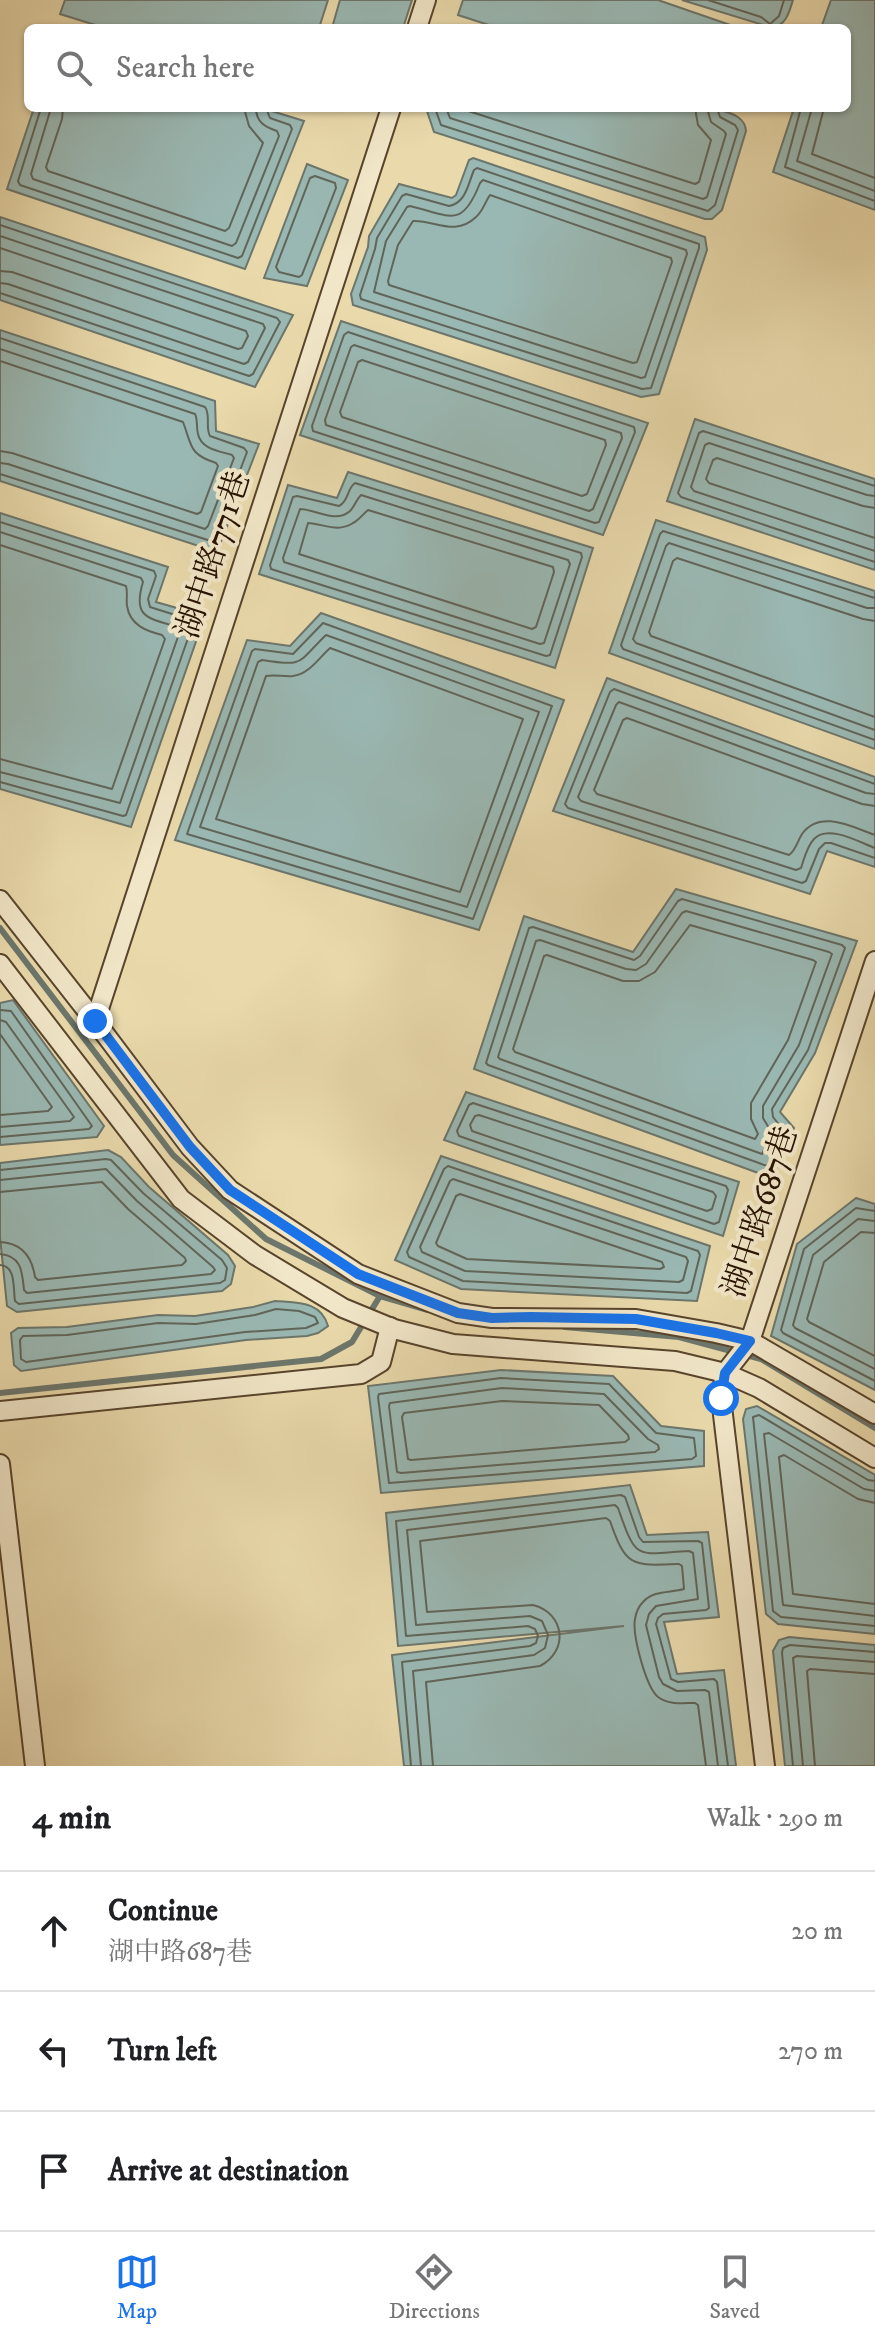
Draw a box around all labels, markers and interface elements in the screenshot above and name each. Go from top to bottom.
search box [24,24,851,112]
icon: search [52,46,96,90]
text: Search here [116,50,255,87]
street label: 湖中路771巷 [168,466,260,644]
route end [77,1003,113,1039]
street label: 湖中路687巷 [715,1121,807,1303]
route start [703,1380,739,1416]
text: 4 min [32,1797,111,1839]
text: Walk · 290 m [707,1802,843,1835]
text: Continue [108,1893,218,1930]
icon: ahead [32,1909,76,1953]
text: 20 m [791,1915,843,1948]
text: 湖中路687巷 [108,1936,252,1969]
icon: left [32,2029,76,2073]
text: Turn left [108,2033,217,2070]
text: 270 m [778,2035,843,2068]
icon: arrive [32,2149,76,2193]
text: Arrive at destination [108,2153,349,2190]
tab: Map [115,2250,159,2325]
tab: Directions [389,2250,480,2325]
tab: Saved [710,2250,760,2325]

